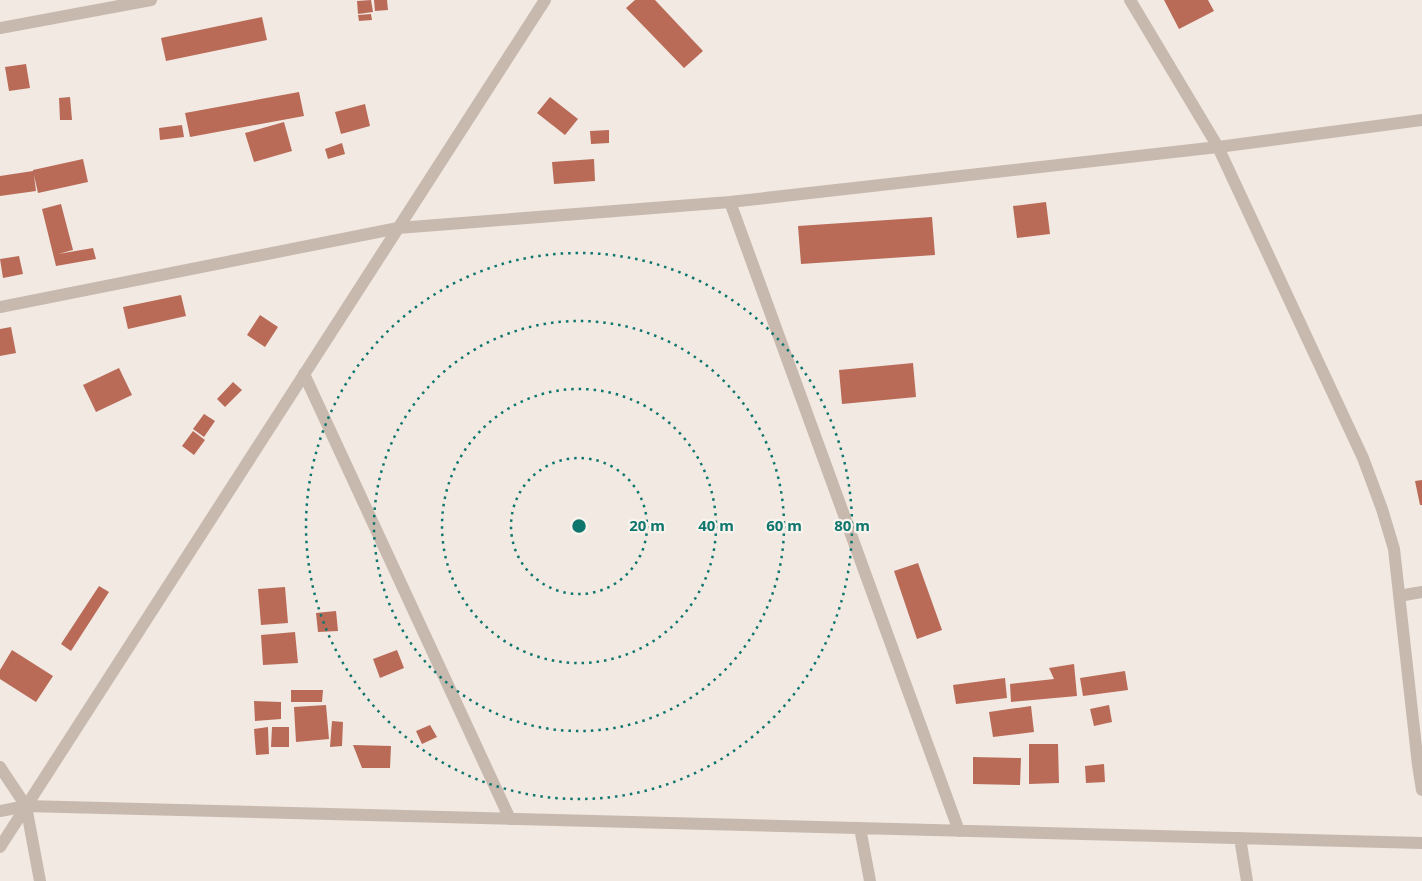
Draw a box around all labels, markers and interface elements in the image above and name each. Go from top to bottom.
text: 20 m [629,515,665,535]
text: 40 m [698,515,734,535]
text: 60 m [766,515,802,535]
text: 80 m [834,515,870,535]
centre of rings [570,517,588,535]

